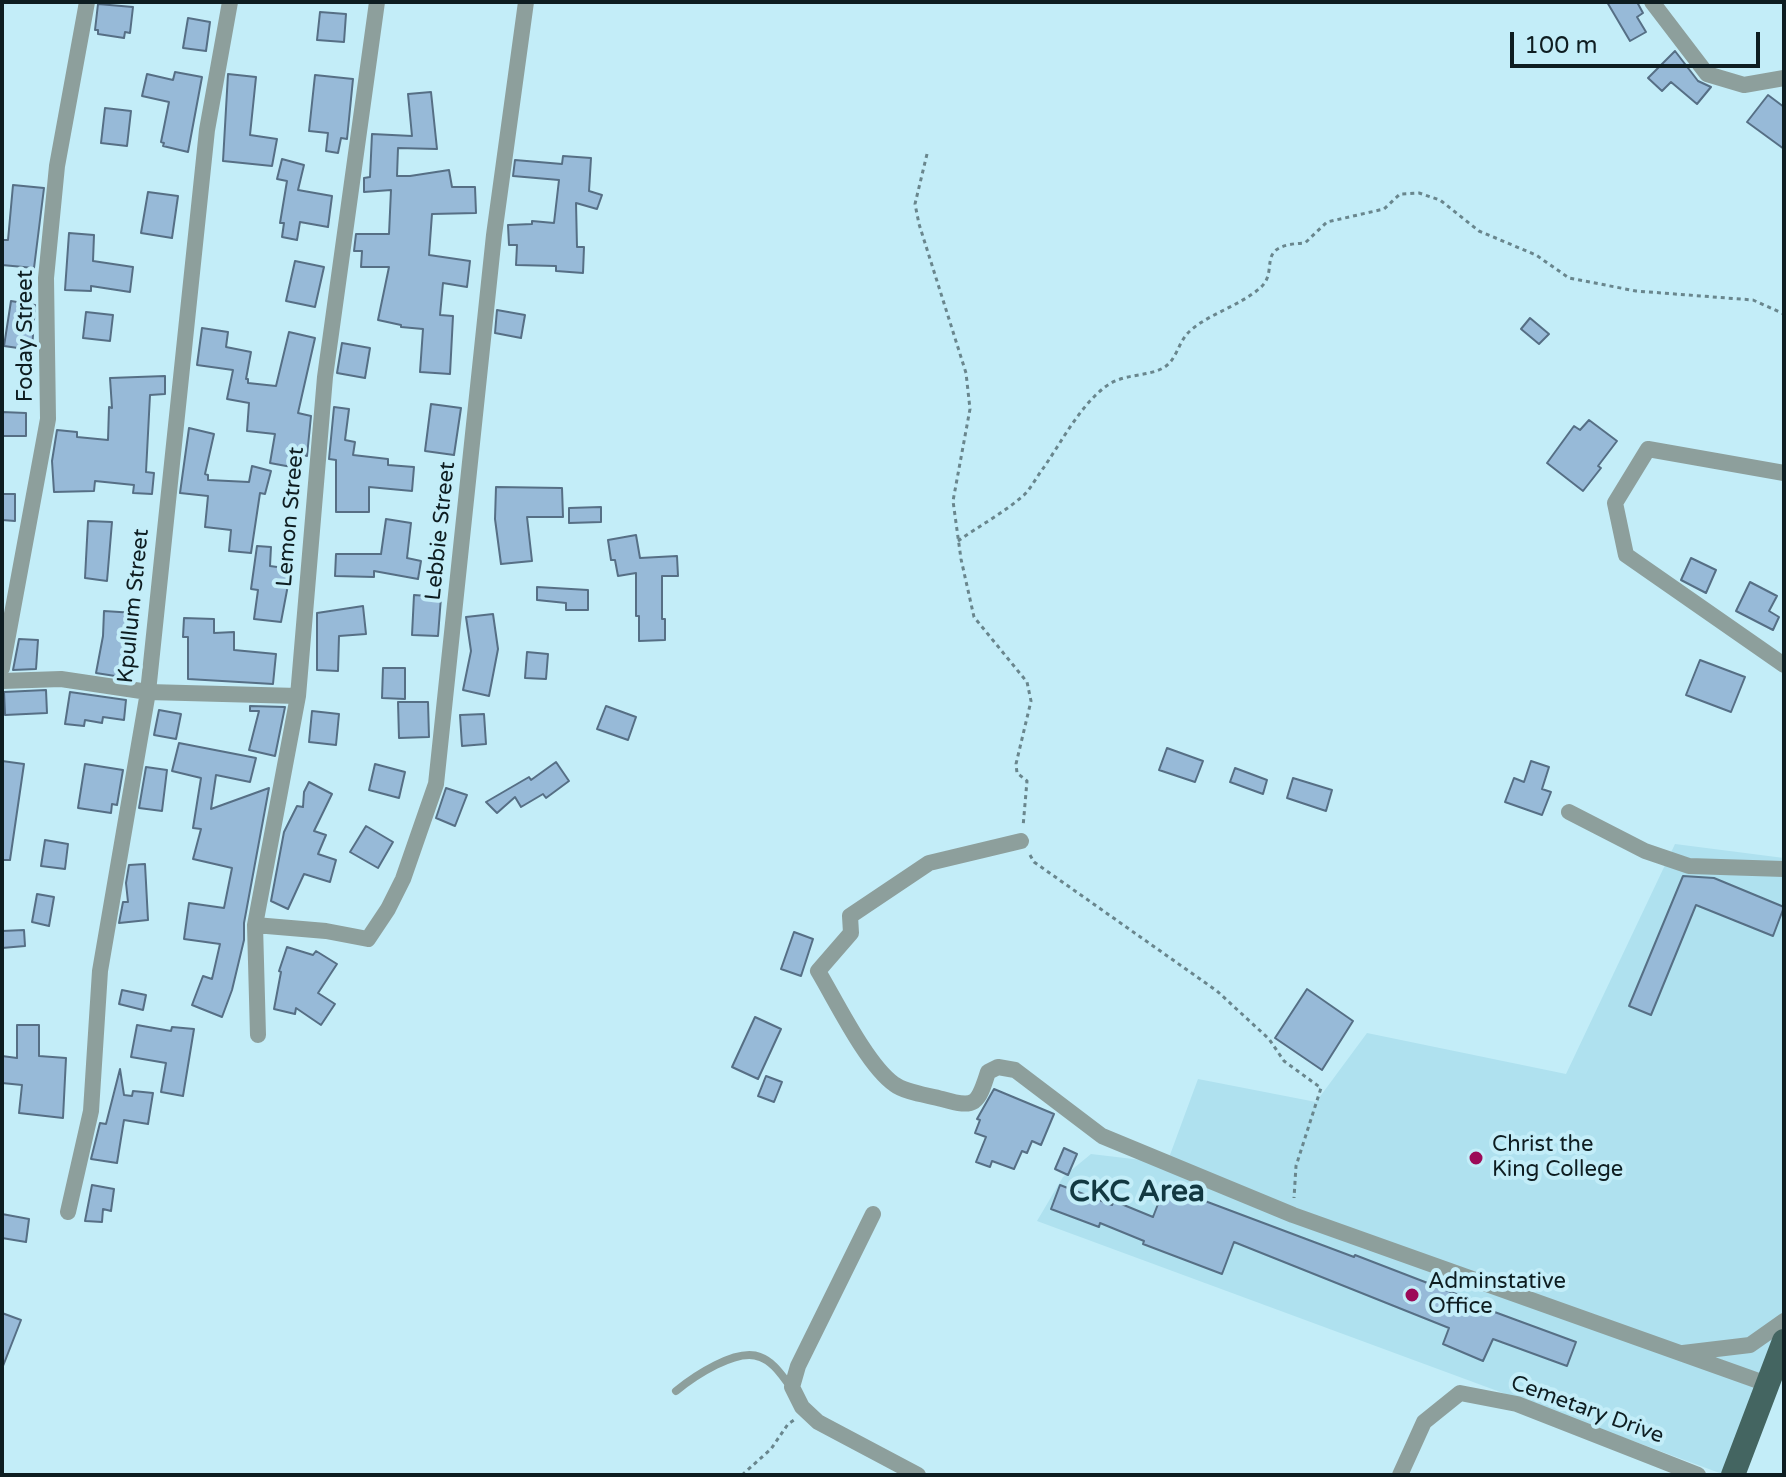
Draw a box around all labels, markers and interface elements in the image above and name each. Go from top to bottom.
scale bar [1514,16,1764,66]
text: 100 m [1524,31,1598,60]
street label: Foday Street [13,270,39,402]
street label: Lemon Street [272,446,310,588]
street label: Lebbie Street [421,460,461,602]
street label: Kpullum Street [113,527,155,685]
place label: Christ the King College [1492,1132,1623,1184]
marker: Christ the King College [1467,1149,1485,1167]
district label: CKC Area [1069,1175,1205,1211]
place label: Adminstative Office [1428,1269,1566,1320]
marker: Adminstative Office [1403,1286,1421,1304]
street label: Cemetary Drive [1507,1370,1667,1450]

